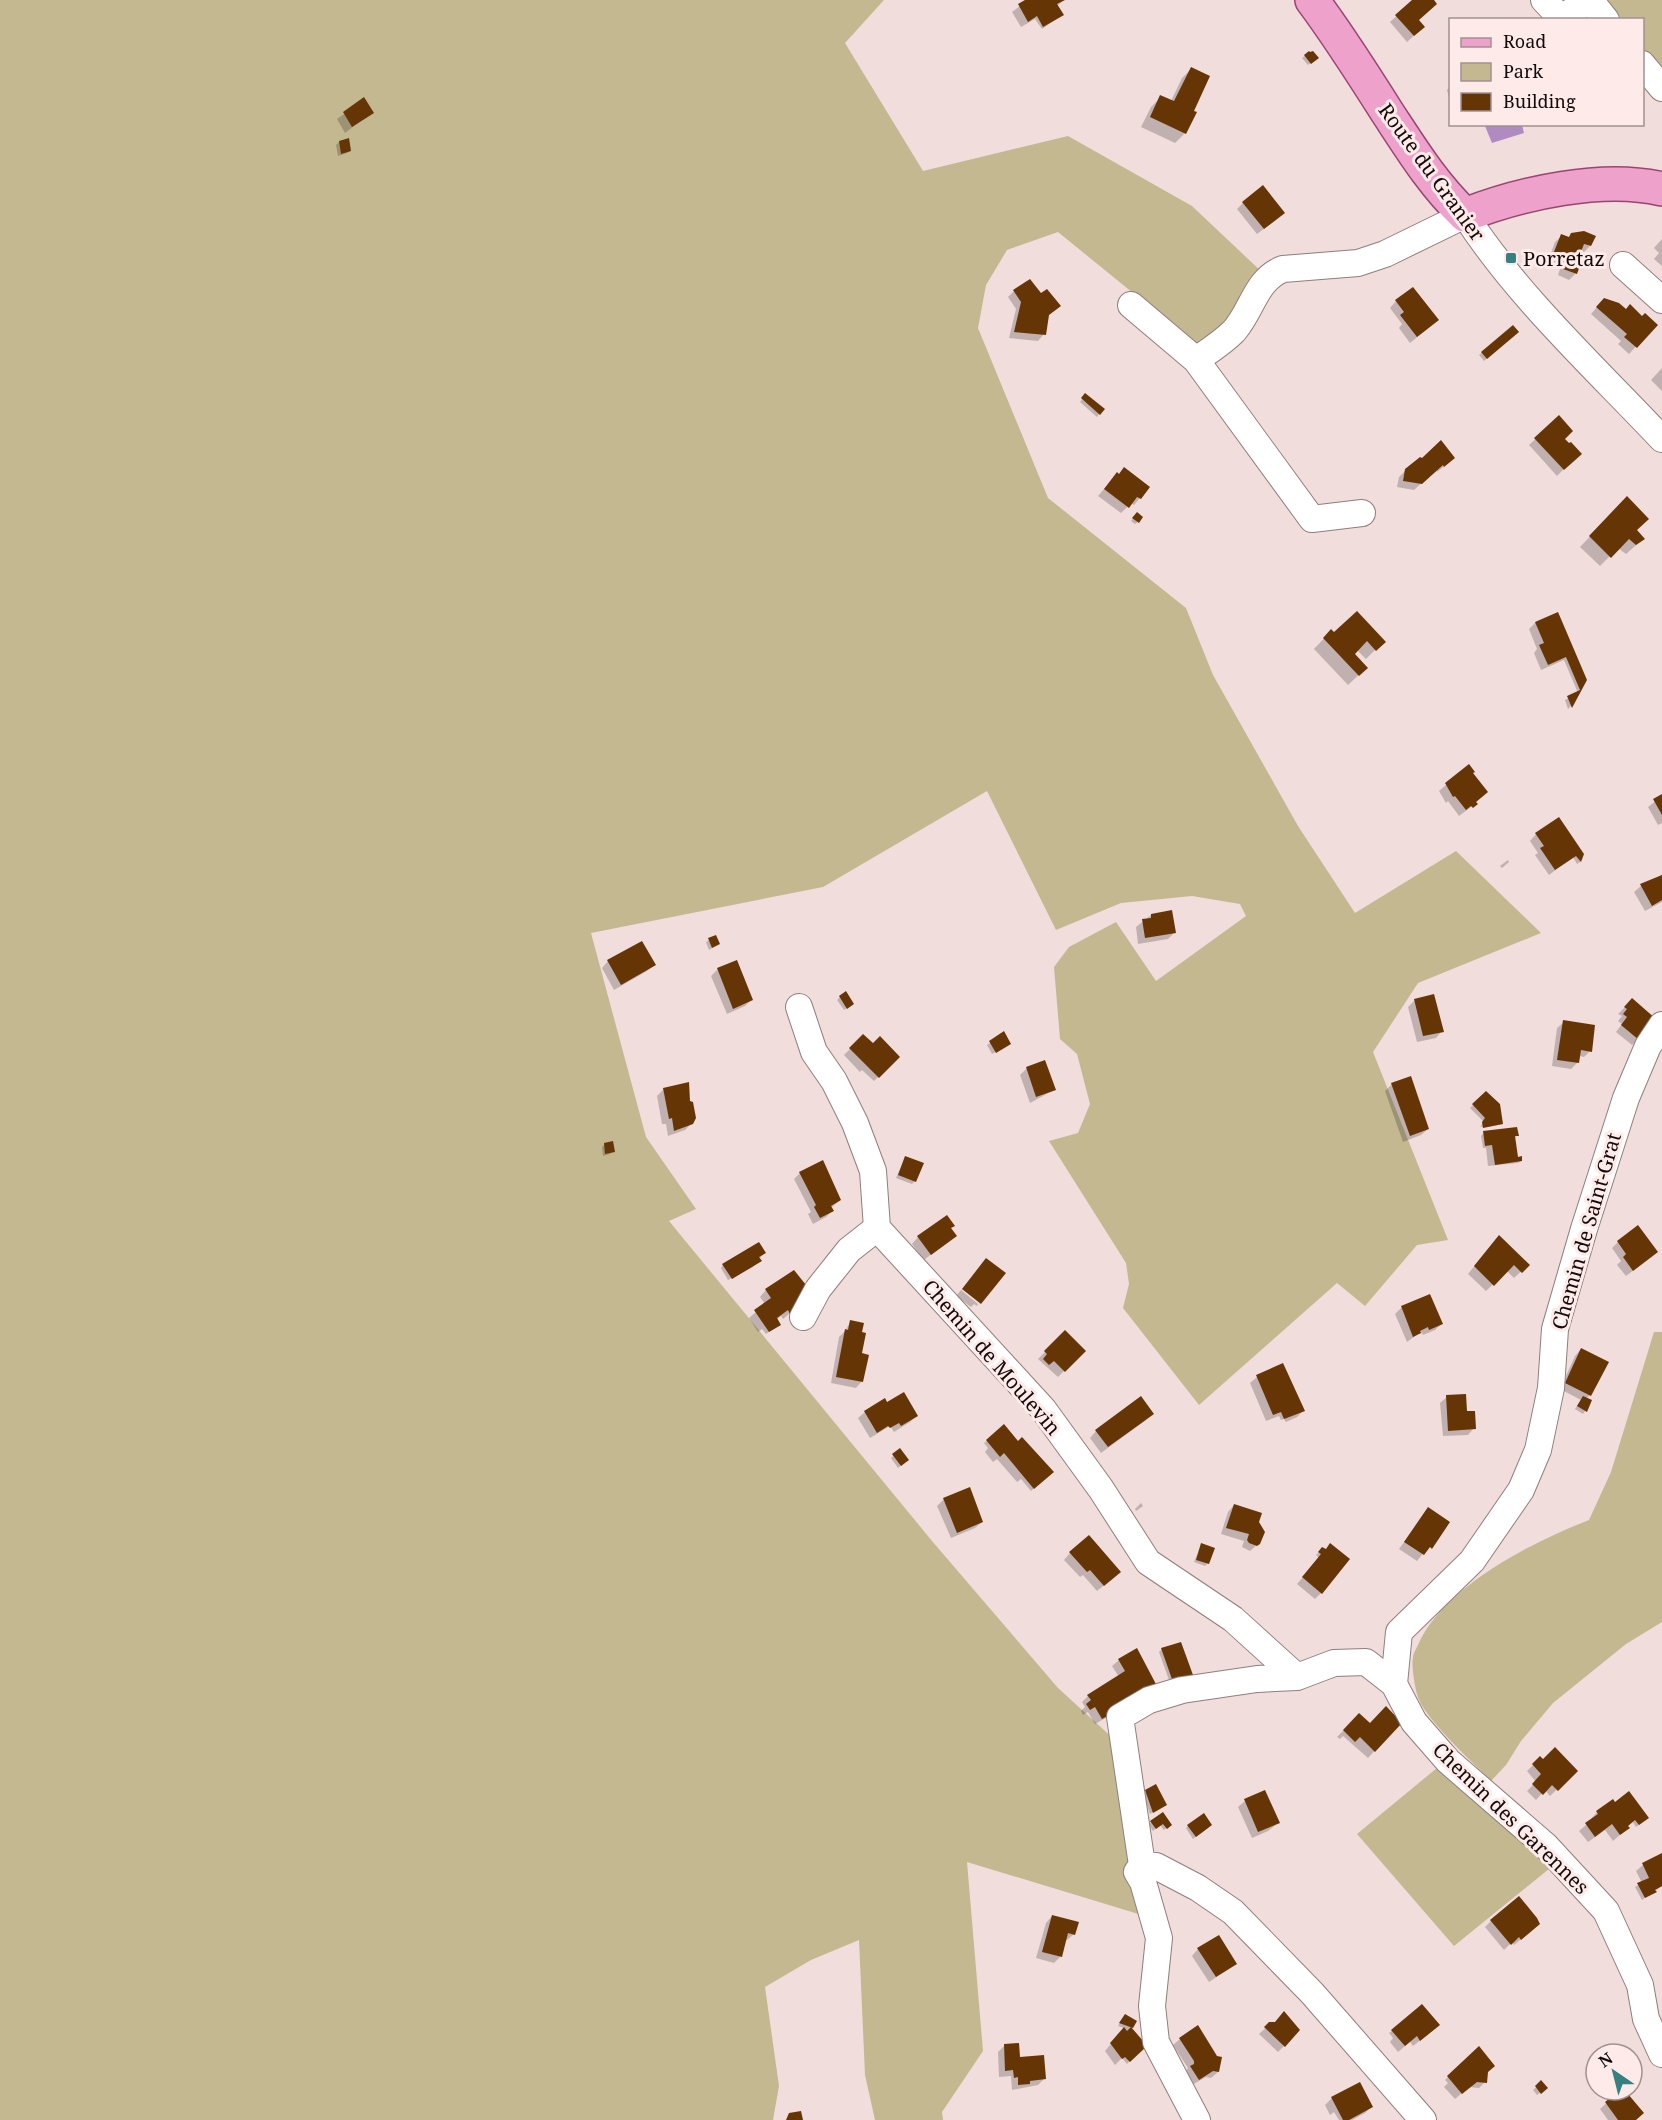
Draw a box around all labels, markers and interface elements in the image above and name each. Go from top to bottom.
legend [1449,18,1644,126]
text: Road [1503,29,1546,53]
text: Park [1503,59,1543,83]
text: Building [1503,89,1576,113]
street label: Route du Granier [1373,98,1492,247]
place label: Porretaz [1523,245,1605,272]
marker: Porretaz [1504,251,1518,265]
street label: Chemin de Saint-Grat [1545,1129,1627,1333]
street label: Chemin de Moulevin [917,1273,1067,1441]
street label: Chemin des Garennes [1427,1736,1595,1900]
north arrow [1584,2042,1644,2102]
text: N [1594,2047,1617,2072]

